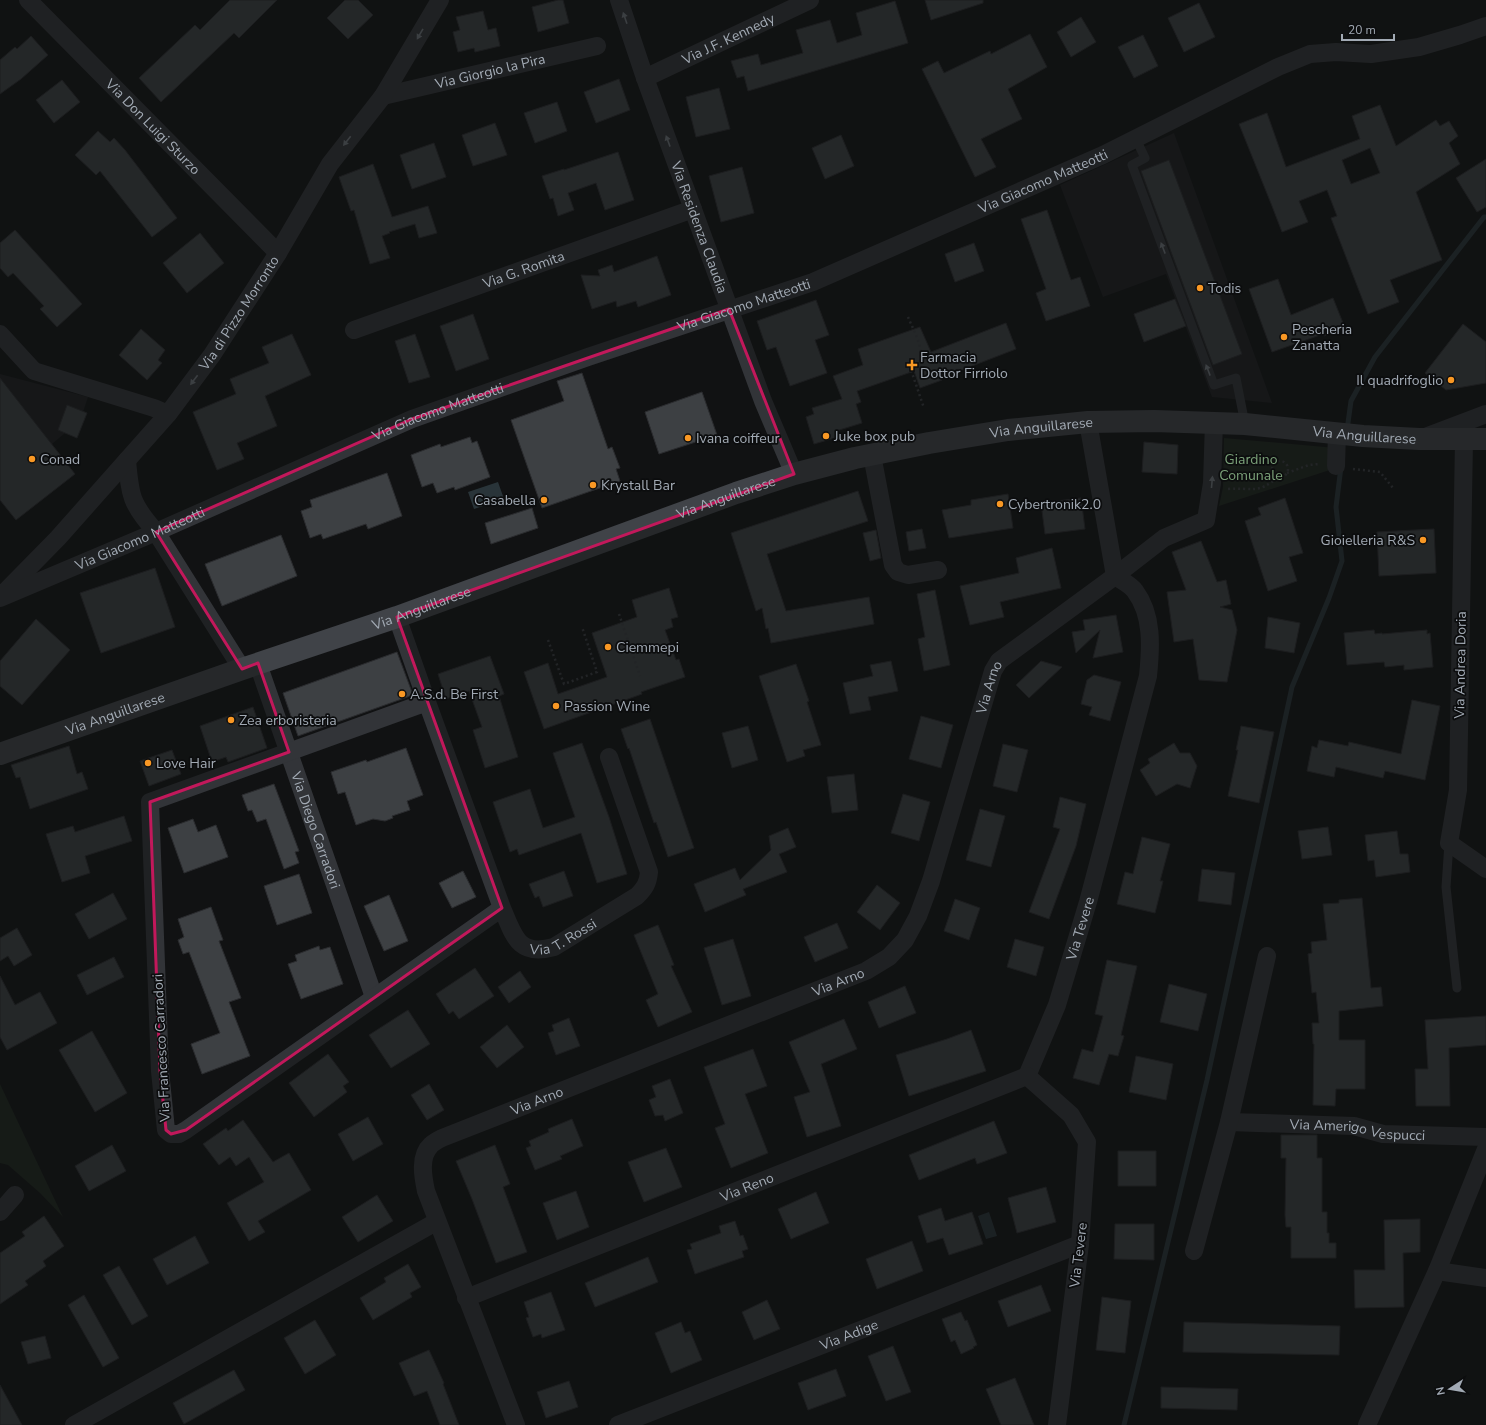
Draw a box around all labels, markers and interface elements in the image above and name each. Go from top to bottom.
street label: Via J.F. Kennedy [678,9,779,70]
one-way arrow [622,12,628,24]
scale bar [1342,16,1394,42]
text: 20 m [1348,22,1376,38]
one-way arrow [417,28,424,40]
street label: Via Giorgio la Pira [432,49,547,94]
street label: Via Don Luigi Sturzo [100,74,205,179]
one-way arrow [665,135,671,147]
one-way arrow [343,136,352,147]
street label: Via Giacomo Matteotti [975,145,1111,219]
street label: Via Residenza Claudia [666,158,732,296]
one-way arrow [1159,241,1165,253]
street label: Via G. Romita [479,247,567,294]
street label: Via di Pizzo Morronto [194,252,284,375]
street label: Via Giacomo Matteotti [674,275,813,337]
place label: Todis [1208,279,1242,298]
marker: Todis [1195,283,1205,293]
place label: Pescheria Zanatta [1292,320,1352,355]
marker: Pescheria Zanatta [1279,332,1289,342]
place label: Farmacia Dottor Firriolo [920,348,1008,383]
marker: Farmacia Dottor Firriolo [907,360,917,370]
one-way arrow [1205,363,1211,375]
place label: Il quadrifoglio [1356,371,1443,390]
one-way arrow [190,374,198,385]
marker: Il quadrifoglio [1446,375,1456,385]
street label: Via Giacomo Matteotti [368,378,506,446]
street label: Via Anguillarese [987,413,1093,443]
street label: Via Anguillarese [1311,422,1417,449]
place label: Juke box pub [833,427,915,446]
place label: Ivana coiffeur [696,429,780,448]
marker: Juke box pub [821,431,831,441]
marker: Ivana coiffeur [683,433,693,443]
place label: Conad [40,450,80,469]
park label: Giardino Comunale [1219,450,1283,485]
marker: Conad [27,454,37,464]
street label: Via Anguillarese [673,472,778,524]
place label: Krystall Bar [601,476,675,495]
one-way arrow [1208,476,1215,488]
marker: Krystall Bar [588,480,598,490]
place label: Casabella [474,491,536,510]
marker: Casabella [539,495,549,505]
place label: Cybertronik2.0 [1008,495,1101,514]
marker: Cybertronik2.0 [995,499,1005,509]
street label: Via Giacomo Matteotti [71,503,208,576]
place label: Gioielleria R&S [1320,531,1415,550]
marker: Gioielleria R&S [1418,535,1428,545]
street label: Via Anguillarese [369,582,474,635]
street label: Via Andrea Doria [1450,611,1471,720]
place label: Ciemmepi [616,638,679,657]
marker: Ciemmepi [603,642,613,652]
street label: Via Arno [972,657,1007,717]
place label: A.S.d. Be First [410,685,498,704]
street label: Via Anguillarese [62,688,167,741]
marker: A.S.d. Be First [397,689,407,699]
place label: Passion Wine [564,697,650,716]
marker: Passion Wine [551,701,561,711]
place label: Zea erboristeria [239,711,337,730]
marker: Zea erboristeria [226,715,236,725]
place label: Love Hair [156,754,216,773]
marker: Love Hair [143,758,153,768]
street label: Via Diego Carradori [286,768,345,892]
street label: Via Tevere [1062,895,1099,964]
street label: Via T. Rossi [528,914,600,960]
street label: Via Arno [808,963,868,1002]
street label: Via Francesco Carradori [148,973,175,1123]
street label: Via Arno [507,1082,566,1120]
street label: Via Amerigo Vespucci [1288,1115,1425,1145]
street label: Via Reno [716,1168,777,1207]
street label: Via Tevere [1065,1221,1092,1290]
street label: Via Adige [816,1315,881,1355]
north arrow [1430,1369,1470,1409]
text: N [1433,1385,1449,1397]

